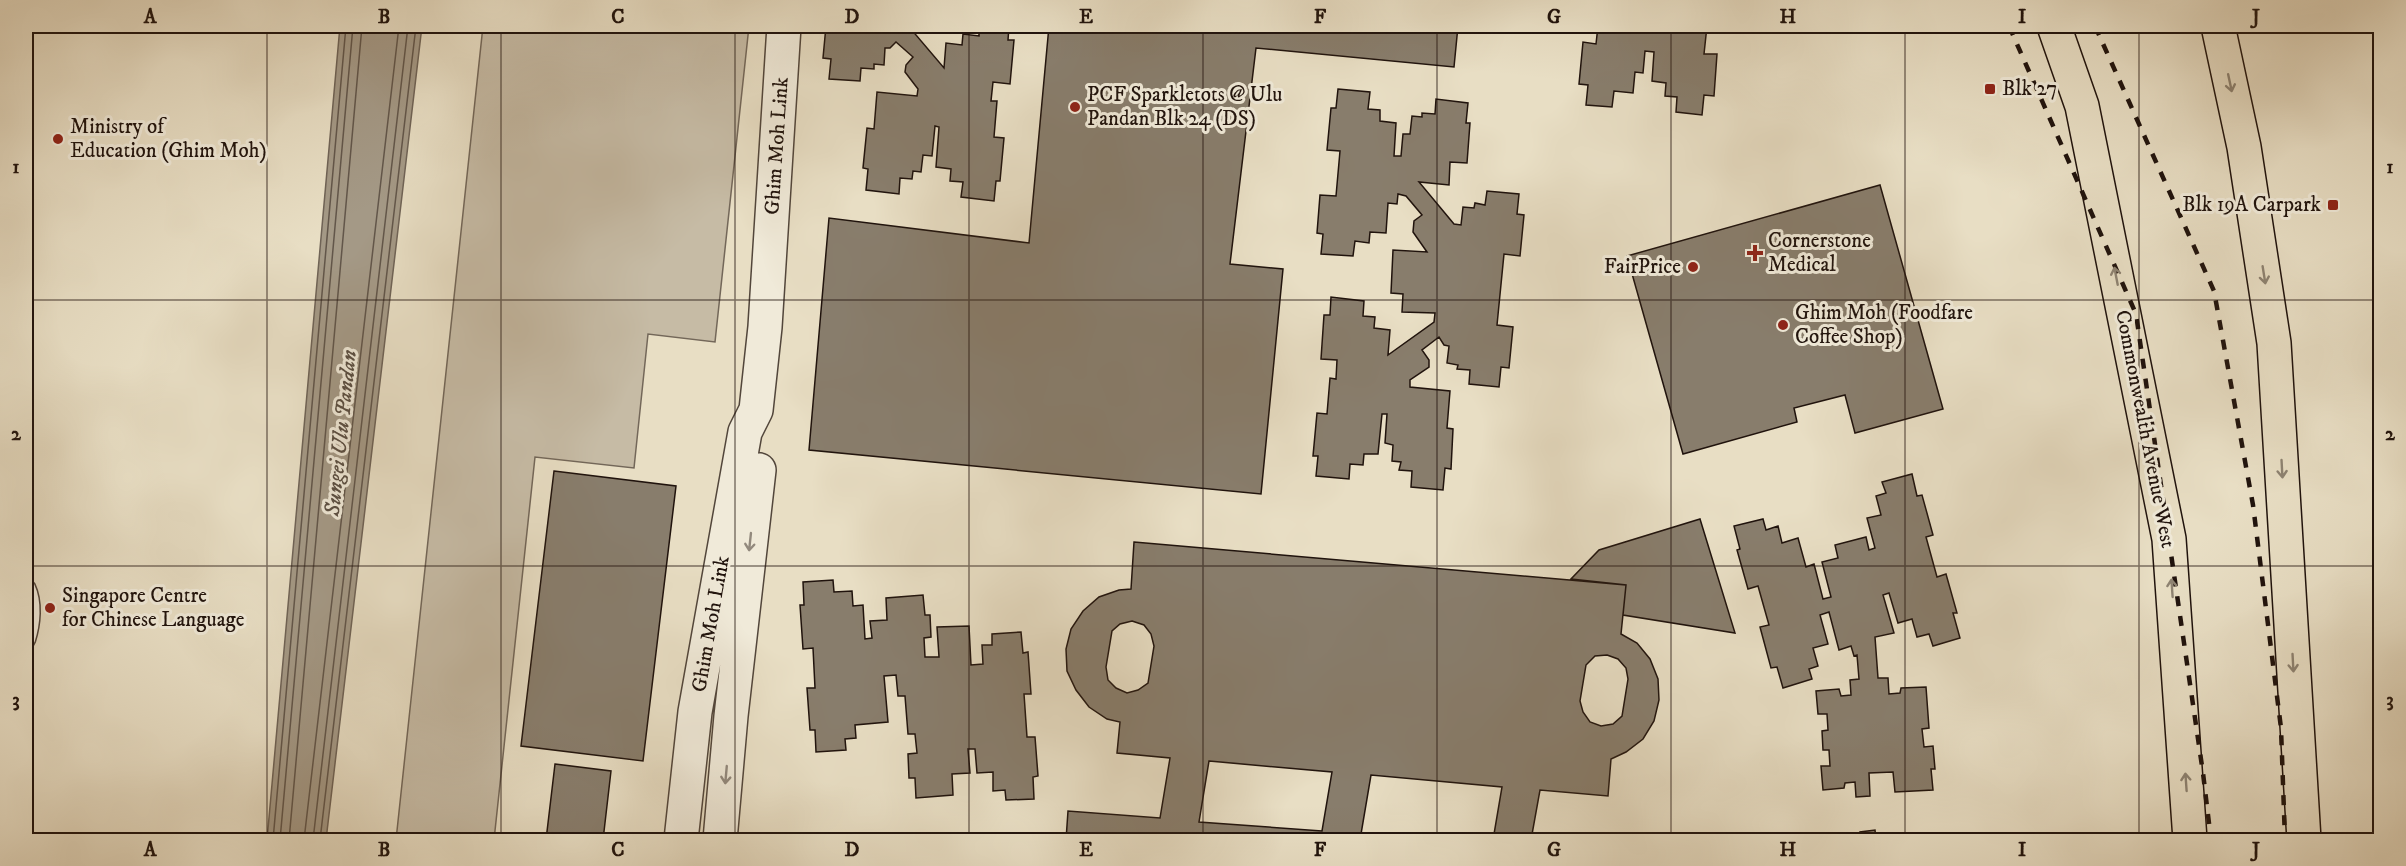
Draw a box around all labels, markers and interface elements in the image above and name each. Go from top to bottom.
text: A [143,5,158,30]
text: B [378,5,390,30]
text: C [611,5,625,30]
text: D [845,5,860,30]
text: E [1079,5,1093,30]
text: F [1314,5,1327,30]
text: G [1547,5,1561,30]
text: H [1780,5,1797,30]
text: I [2018,5,2026,30]
text: J [2250,5,2260,30]
one-way arrow [2225,72,2236,92]
street label: Ghim Moh Link [759,76,795,216]
place label: Blk 27 [2002,76,2057,102]
place label: PCF Sparkletots @ Ulu Pandan Blk 24 (DS) [1087,82,1282,132]
marker: Blk 27 [1983,82,1997,96]
marker: PCF Sparkletots @ Ulu Pandan Blk 24 (DS) [1068,100,1082,114]
place label: Ministry of Education (Ghim Moh) [70,114,267,164]
marker: Ministry of Education (Ghim Moh) [51,132,65,146]
text: 1 [12,155,20,180]
text: 1 [2386,155,2394,180]
place label: Blk 19A Carpark [2182,192,2322,218]
marker: Blk 19A Carpark [2326,198,2340,212]
place label: Cornerstone Medical [1768,228,1871,278]
marker: Cornerstone Medical [1746,244,1764,262]
place label: FairPrice [1604,254,1681,280]
marker: FairPrice [1686,260,1700,274]
one-way arrow [2258,264,2269,284]
one-way arrow [2110,267,2121,286]
place label: Ghim Moh (Foodfare Coffee Shop) [1795,300,1973,350]
street label: Commonwealth Avenue West [2109,308,2181,551]
marker: Ghim Moh (Foodfare Coffee Shop) [1776,318,1790,332]
water label: Sungei Ulu Pandan [319,348,363,519]
text: 2 [11,422,22,447]
text: 2 [2385,422,2396,447]
one-way arrow [2277,458,2288,478]
one-way arrow [745,532,756,552]
street label: Ghim Moh Link [686,553,736,694]
one-way arrow [2167,578,2178,598]
place label: Singapore Centre for Chinese Language [62,583,245,633]
marker: Singapore Centre for Chinese Language [43,601,57,615]
one-way arrow [2288,653,2299,673]
text: 3 [12,688,20,713]
text: 3 [2386,688,2394,713]
one-way arrow [720,764,731,784]
one-way arrow [2180,773,2191,793]
text: A [143,838,158,863]
text: B [378,838,390,863]
text: C [611,838,625,863]
text: D [845,838,860,863]
text: E [1079,838,1093,863]
text: F [1314,838,1327,863]
text: G [1547,838,1561,863]
text: H [1780,838,1797,863]
text: I [2018,838,2026,863]
text: J [2250,838,2260,863]

